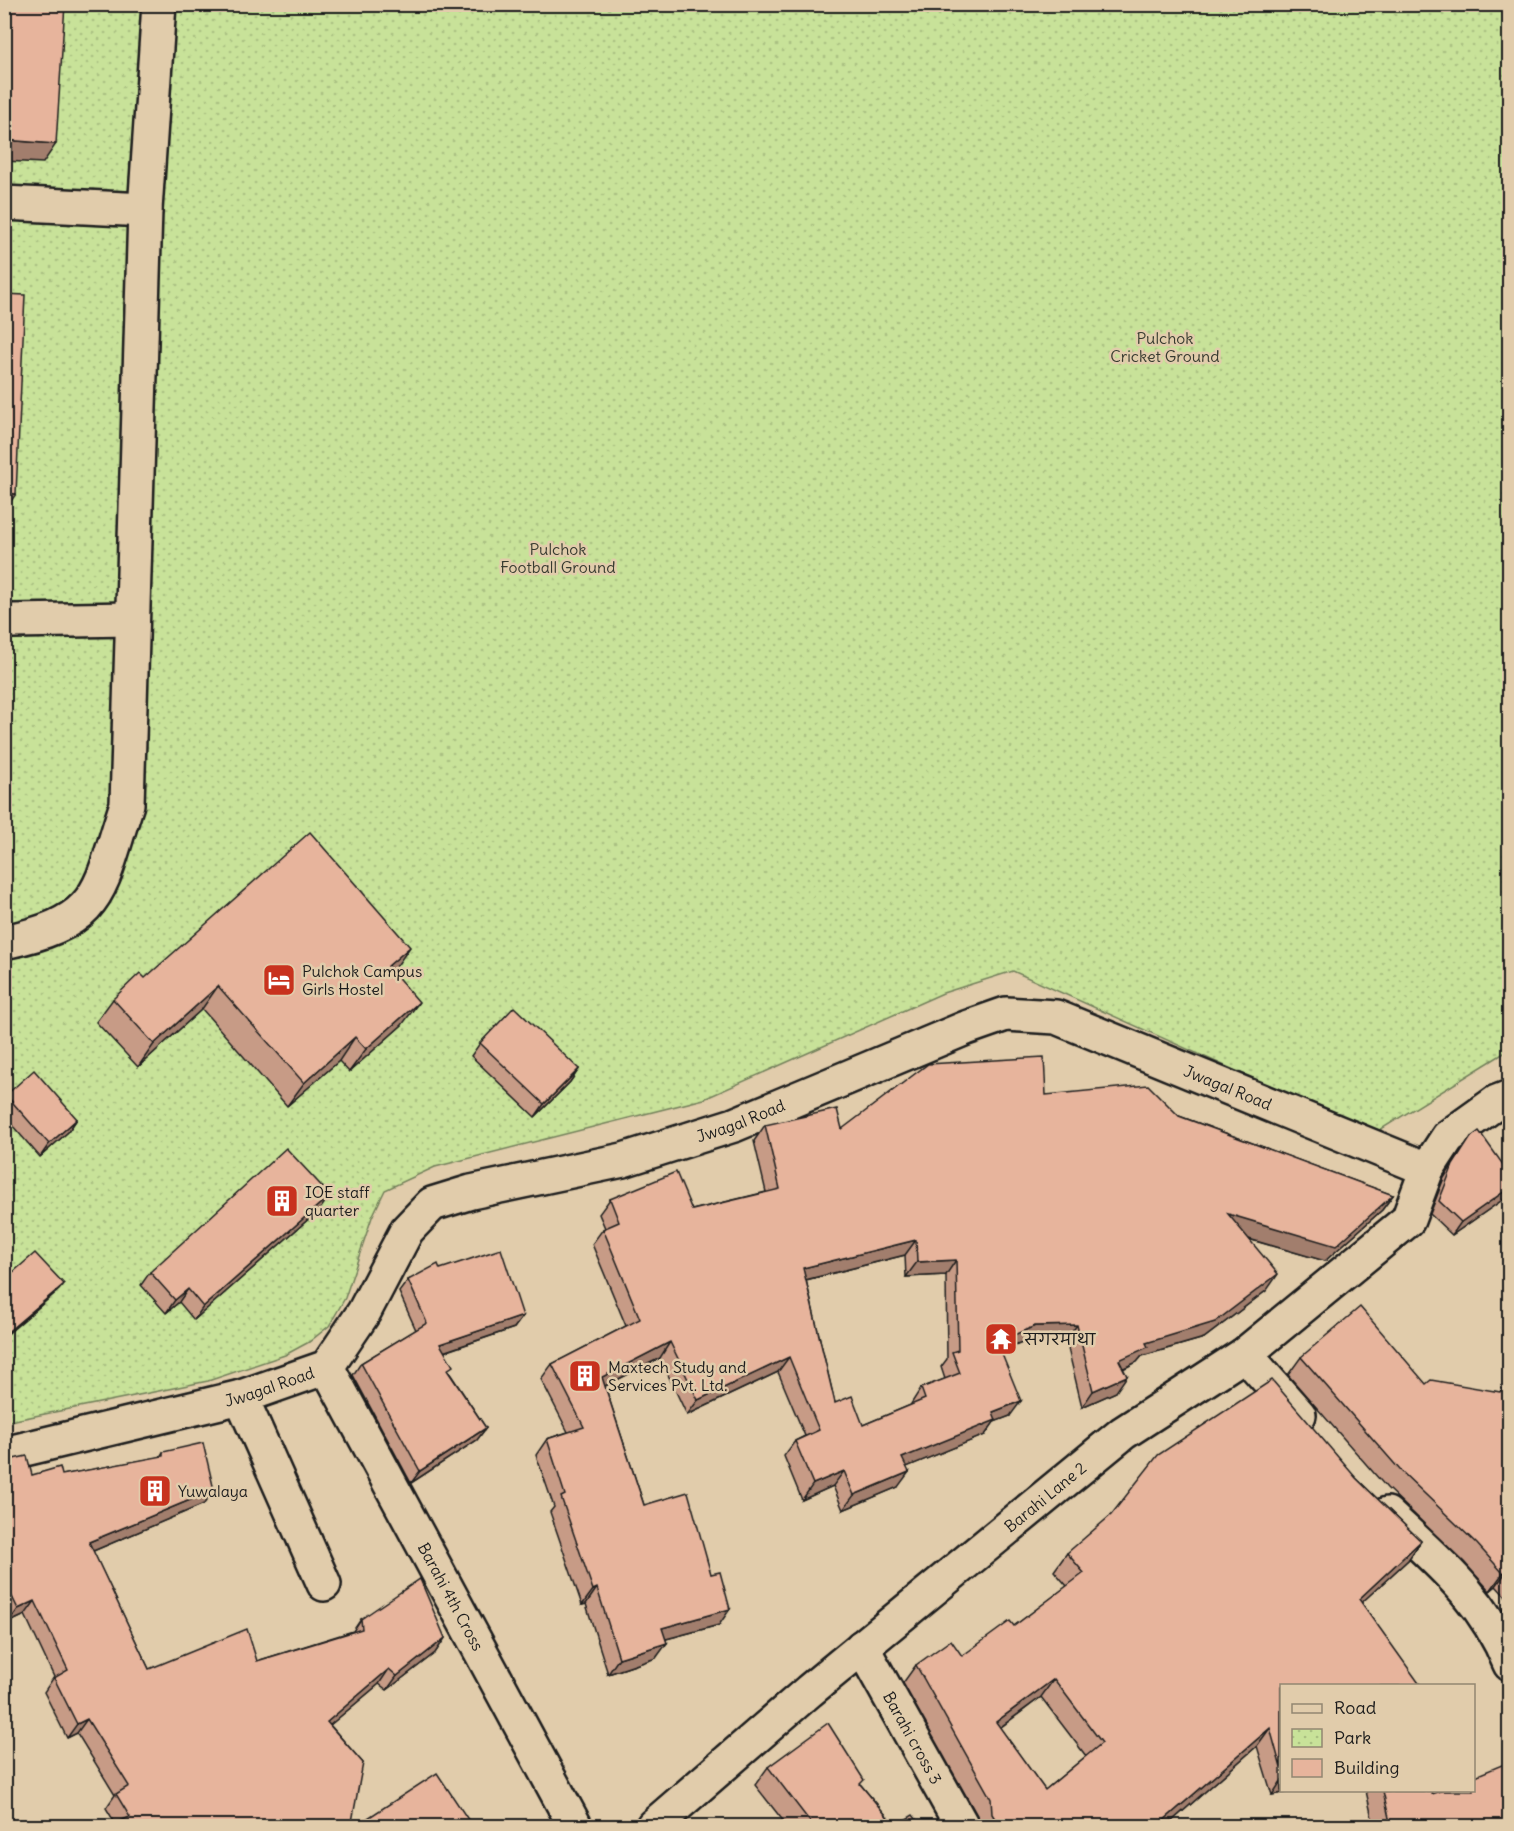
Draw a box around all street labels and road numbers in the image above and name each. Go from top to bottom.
street label: Jwagal Road [1181,1061,1275,1114]
street label: Jwagal Road [694,1095,788,1146]
street label: Jwagal Road [223,1362,317,1411]
street label: Barahi Lane 2 [1000,1457,1090,1536]
street label: Barahi 4th Cross [414,1539,488,1654]
street label: Barahi cross 3 [879,1688,947,1788]

